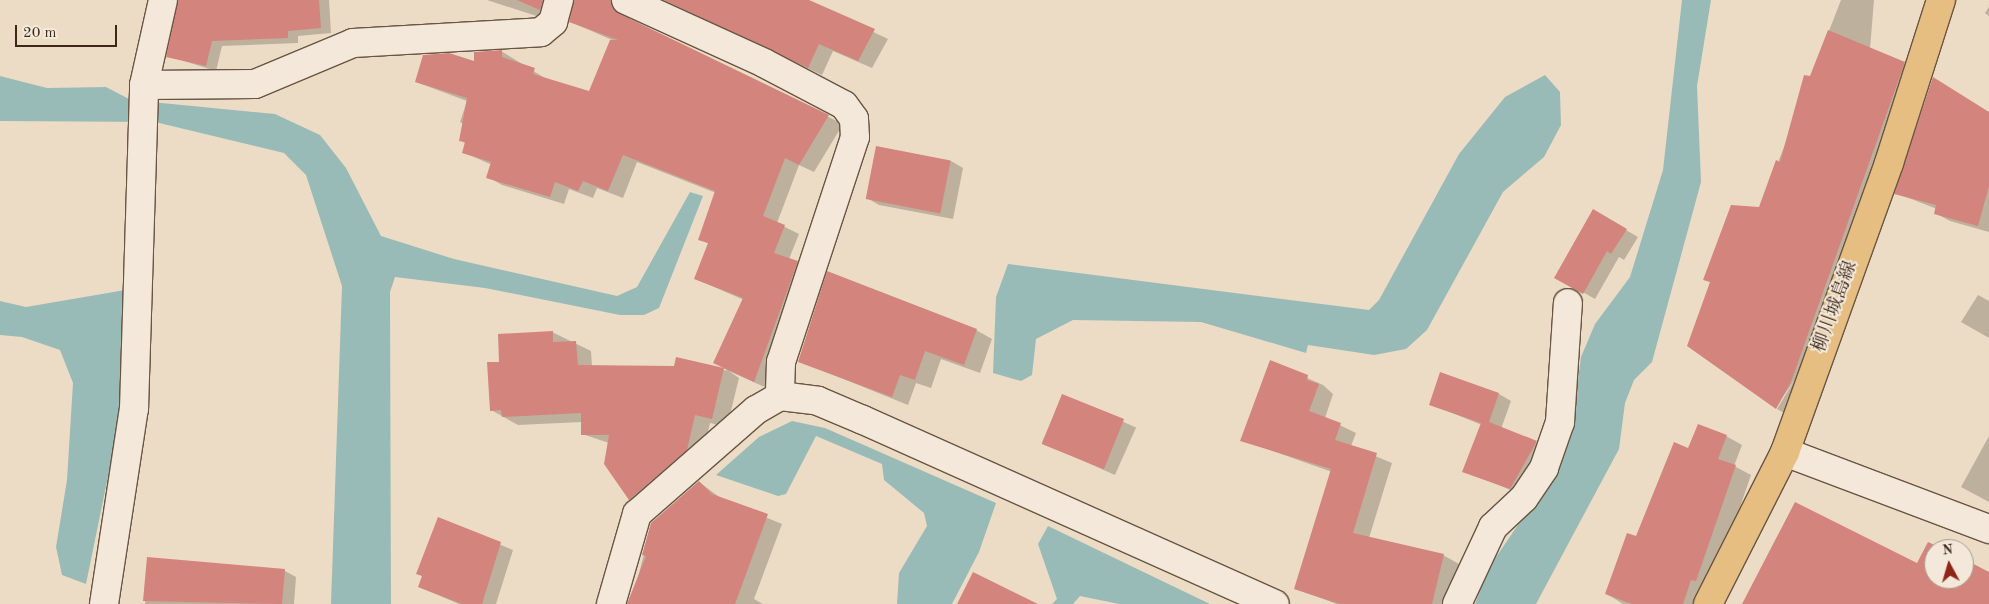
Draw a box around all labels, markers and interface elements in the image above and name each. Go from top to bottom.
scale bar [18,15,120,47]
text: 20 m [23,26,57,41]
street label: 柳川城島線 [1809,258,1863,356]
north arrow [1924,539,1974,589]
text: N [1941,543,1954,558]

